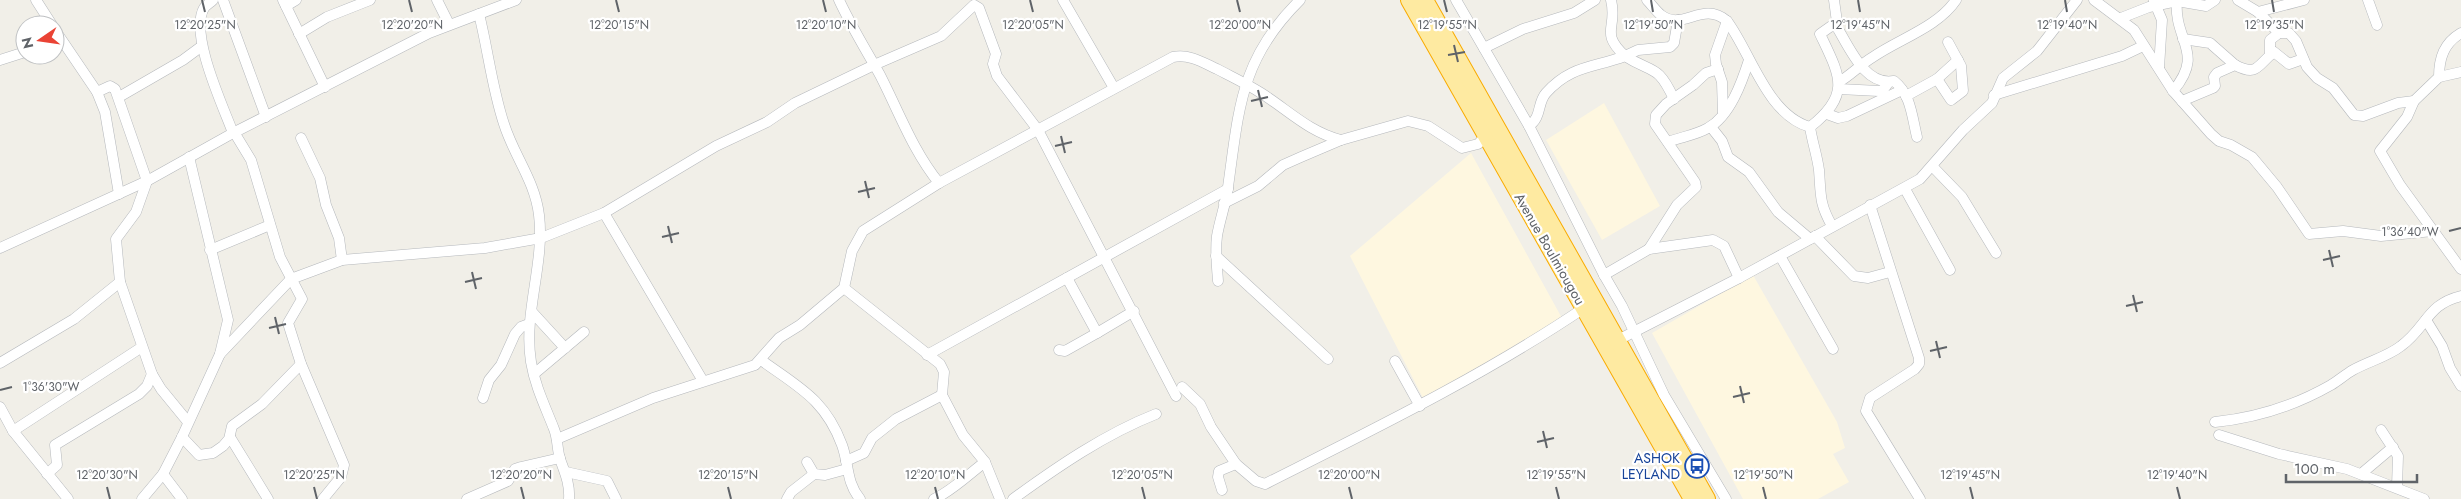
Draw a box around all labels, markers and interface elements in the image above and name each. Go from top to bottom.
north arrow [15,15,65,65]
text: 12°20'25"N [174,16,236,34]
text: 12°20'20"N [381,16,443,34]
text: 12°20'15"N [589,16,649,34]
text: 12°20'10"N [796,16,856,34]
text: 12°20'05"N [1002,16,1064,34]
text: 12°20'00"N [1209,16,1271,34]
text: 12°19'55"N [1417,16,1477,34]
text: 12°19'50"N [1623,16,1683,34]
text: 12°19'45"N [1830,16,1890,34]
text: 12°19'40"N [2037,16,2097,34]
text: 12°19'35"N [2244,16,2304,34]
text: N [16,35,38,51]
street label: Avenue Boulmiougou [1510,189,1590,309]
text: 1°36'40"W [2381,223,2439,241]
text: 1°36'30"W [23,378,80,396]
place label: ASHOK LEYLAND [1622,448,1680,484]
scale bar [2286,452,2417,484]
bus stop icon: ASHOK LEYLAND [1684,453,1710,479]
text: 100 m [2294,458,2335,480]
text: 12°20'30"N [76,466,138,484]
text: 12°20'25"N [283,466,345,484]
text: 12°20'20"N [490,466,552,484]
text: 12°20'15"N [698,466,758,484]
text: 12°20'10"N [905,466,965,484]
text: 12°20'05"N [1111,466,1173,484]
text: 12°20'00"N [1318,466,1380,484]
text: 12°19'55"N [1526,466,1586,484]
text: 12°19'50"N [1733,466,1793,484]
text: 12°19'45"N [1940,466,2000,484]
text: 12°19'40"N [2147,466,2207,484]

